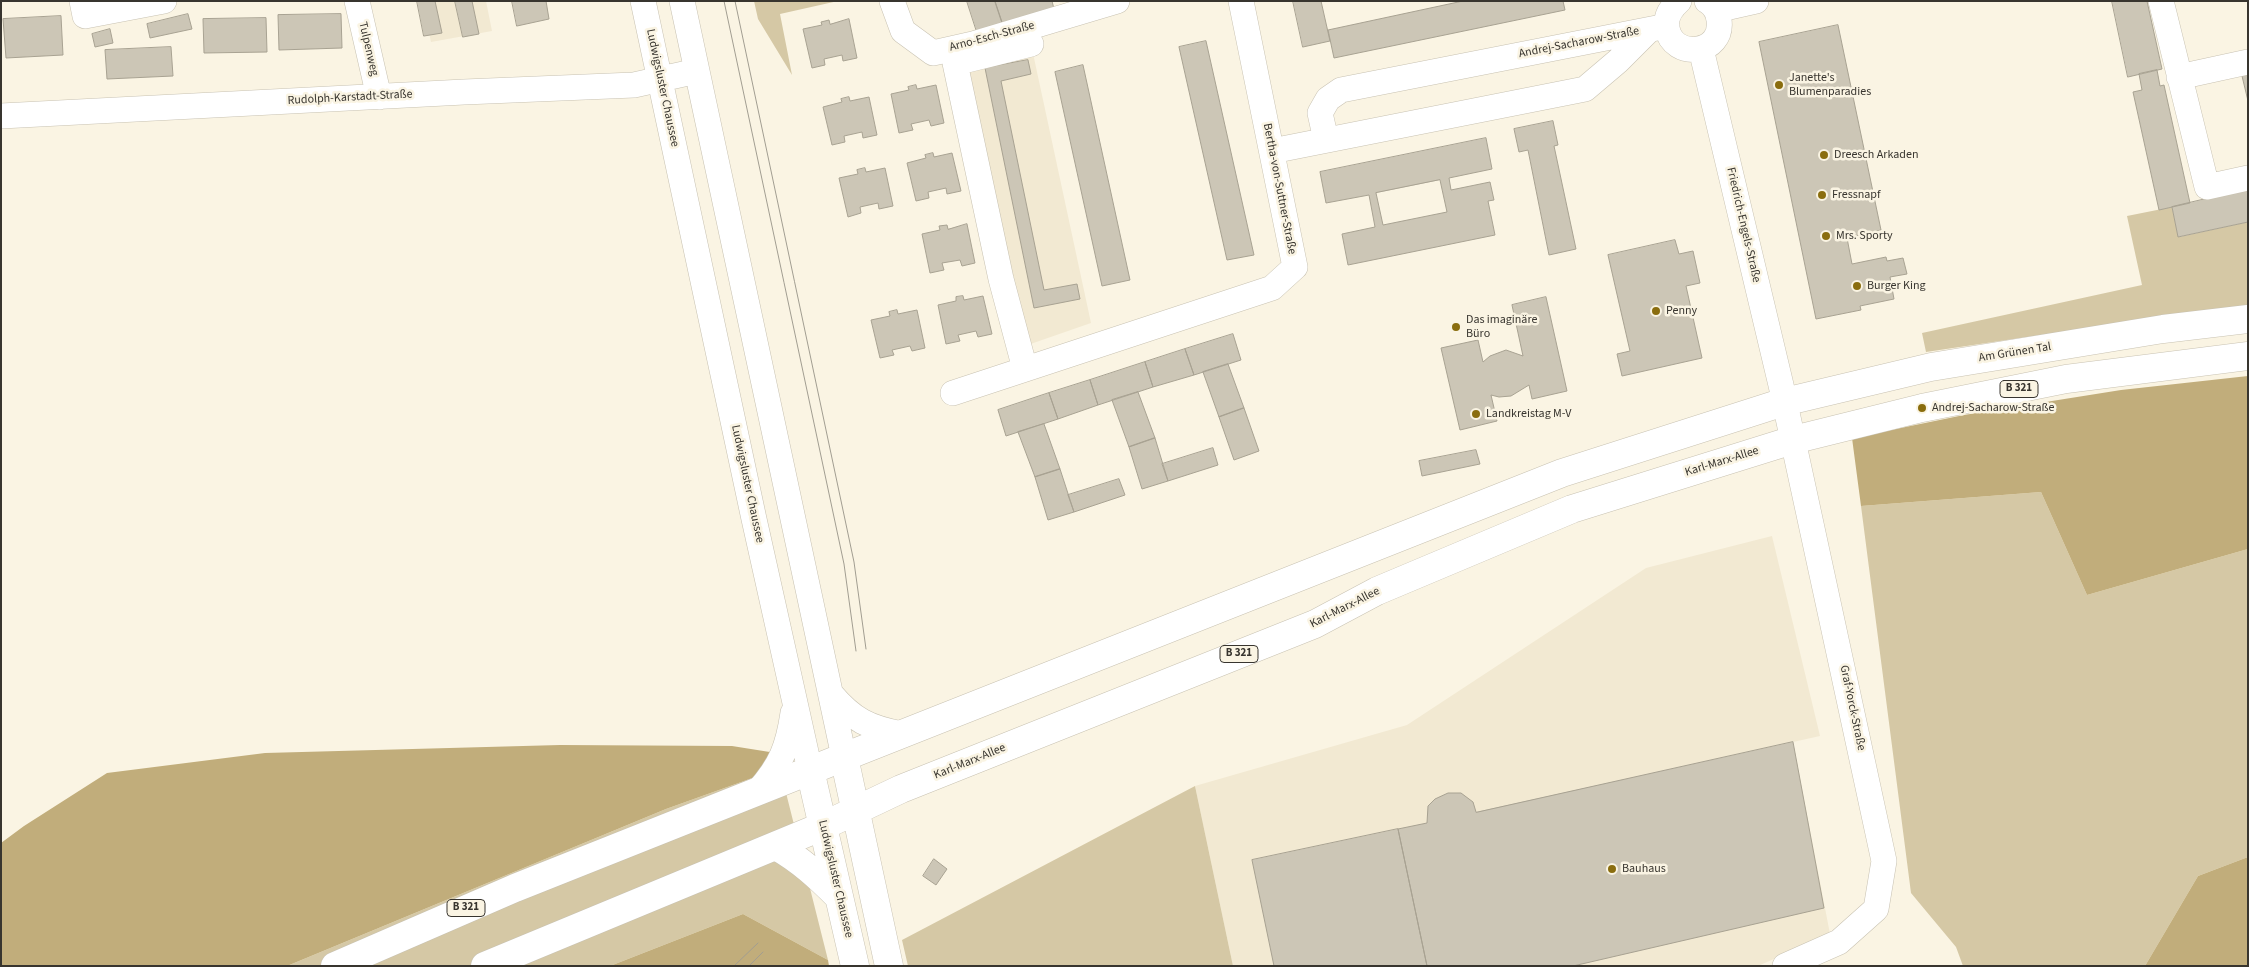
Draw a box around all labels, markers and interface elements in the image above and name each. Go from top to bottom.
street label: Arno-Esch-Straße [948,19,1036,55]
street label: Tulpenweg [355,21,381,77]
street label: Andrej-Sacharow-Straße [1518,24,1640,62]
street label: Ludwigsluster Chaussee [642,28,682,148]
place label: Janette's Blumenparadies [1789,71,1871,99]
marker: Janette's Blumenparadies [1773,79,1785,91]
street label: Rudolph-Karstadt-Straße [287,88,413,108]
street label: Bertha-von-Suttner-Straße [1259,122,1299,256]
place label: Dreesch Arkaden [1834,148,1918,162]
marker: Dreesch Arkaden [1818,149,1830,161]
street label: Friedrich-Engels-Straße [1723,166,1763,284]
place label: Fressnapf [1832,188,1880,202]
marker: Fressnapf [1816,189,1828,201]
place label: Mrs. Sporty [1836,229,1893,243]
marker: Mrs. Sporty [1820,230,1832,242]
place label: Burger King [1867,279,1926,293]
marker: Burger King [1851,280,1863,292]
place label: Penny [1666,304,1697,318]
marker: Penny [1650,305,1662,317]
place label: Das imaginäre Büro [1466,313,1537,341]
marker: Das imaginäre Büro [1450,321,1462,333]
street label: Am Grünen Tal [1978,340,2052,366]
road number: B 321 [2000,380,2038,398]
place label: Andrej-Sacharow-Straße [1932,401,2054,415]
marker: Andrej-Sacharow-Straße [1916,402,1928,414]
place label: Landkreistag M-V [1486,407,1571,421]
marker: Landkreistag M-V [1470,408,1482,420]
street label: Ludwigsluster Chaussee [727,424,767,544]
street label: Karl-Marx-Allee [1683,444,1761,480]
street label: Karl-Marx-Allee [1308,584,1382,632]
road number: B 321 [1220,646,1258,662]
street label: Graf-Yorck-Straße [1836,664,1868,752]
street label: Karl-Marx-Allee [932,741,1008,783]
street label: Ludwigsluster Chaussee [814,819,856,939]
place label: Bauhaus [1622,862,1666,876]
marker: Bauhaus [1606,863,1618,875]
road number: B 321 [447,900,485,916]

